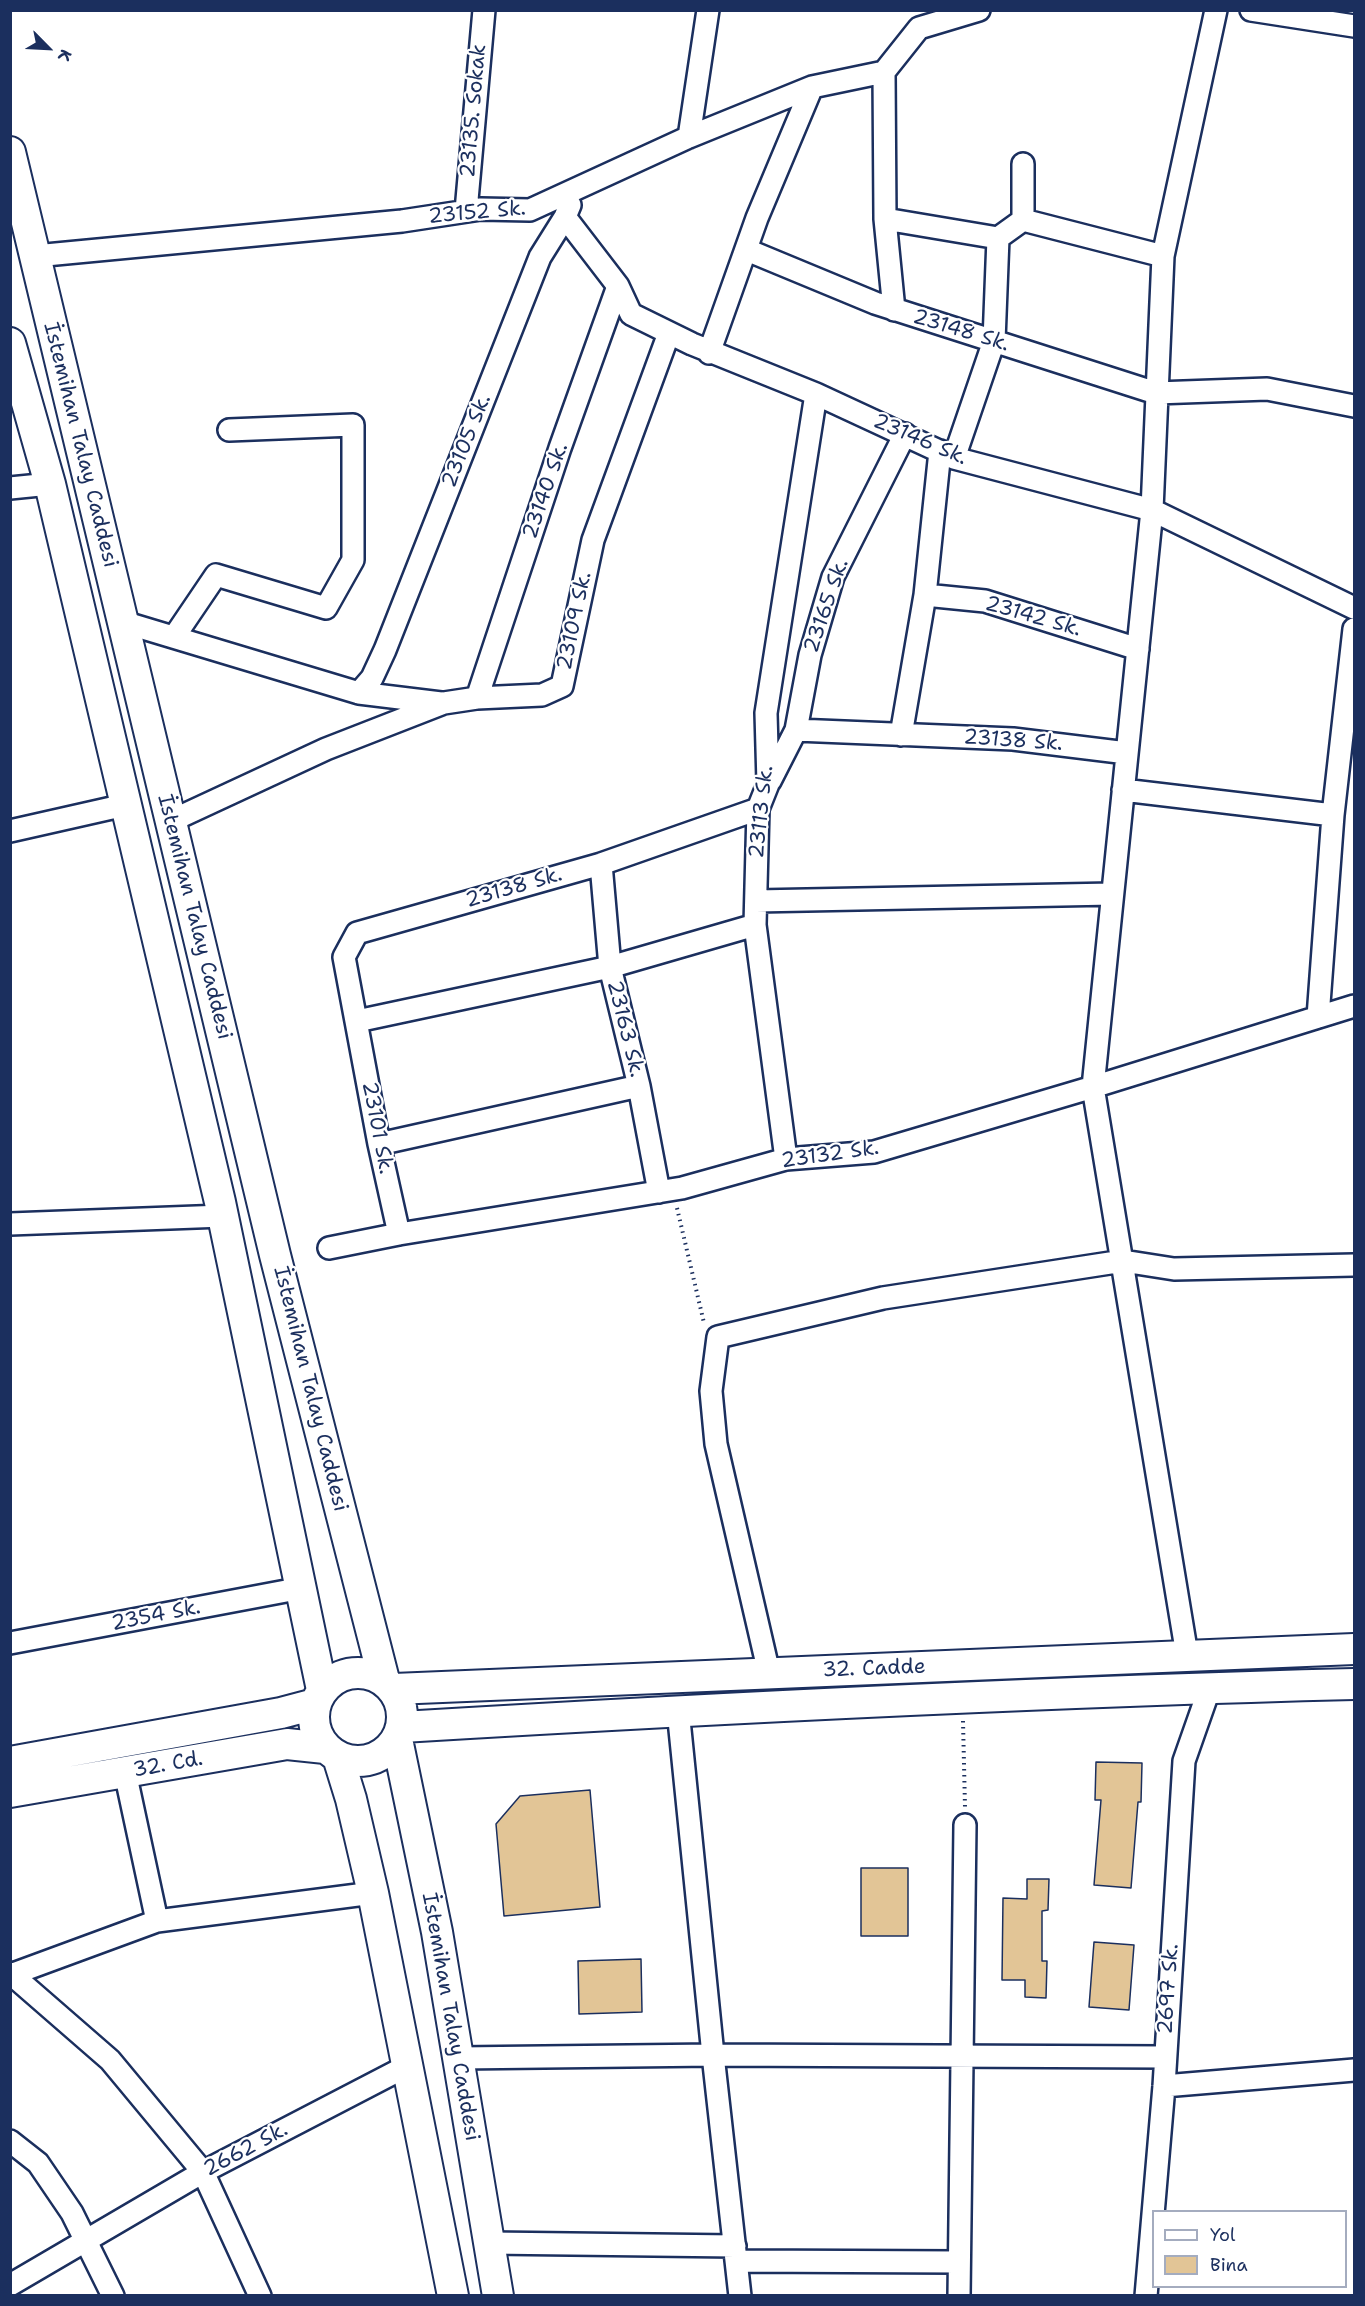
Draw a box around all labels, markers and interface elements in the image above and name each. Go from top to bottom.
north arrow [18,18,78,78]
street label: 23135. Sokak [456,43,492,179]
text: K [53,46,77,65]
street label: 23152 Sk. [427,196,527,230]
street label: 23148 Sk. [910,304,1012,358]
street label: İstemihan Talay Caddesi [37,320,123,570]
street label: 23105 Sk. [437,391,497,491]
street label: 23146 Sk. [869,409,971,471]
street label: 23140 Sk. [518,440,574,542]
street label: 23165 Sk. [799,556,855,656]
street label: 23109 Sk. [552,570,598,672]
street label: 23142 Sk. [982,591,1084,643]
street label: 23138 Sk. [963,725,1063,757]
street label: 23113 Sk. [745,764,779,860]
street label: İstemihan Talay Caddesi [151,792,237,1042]
street label: 23138 Sk. [463,862,565,914]
street label: 23163 Sk. [601,978,649,1080]
street label: 23101 Sk. [356,1080,398,1176]
street label: 23132 Sk. [779,1136,881,1174]
street label: İstemihan Talay Caddesi [267,1264,353,1514]
street label: 2354 Sk. [109,1595,203,1637]
street label: 32. Cadde [822,1655,926,1683]
street label: 32. Cd. [131,1746,205,1784]
street label: İstemihan Talay Caddesi [416,1891,484,2143]
street label: 2697 Sk. [1153,1943,1185,2035]
street label: 2662 Sk. [200,2117,292,2183]
legend [1152,2210,1347,2288]
text: Yol [1210,2223,1235,2247]
text: Bina [1210,2253,1248,2277]

